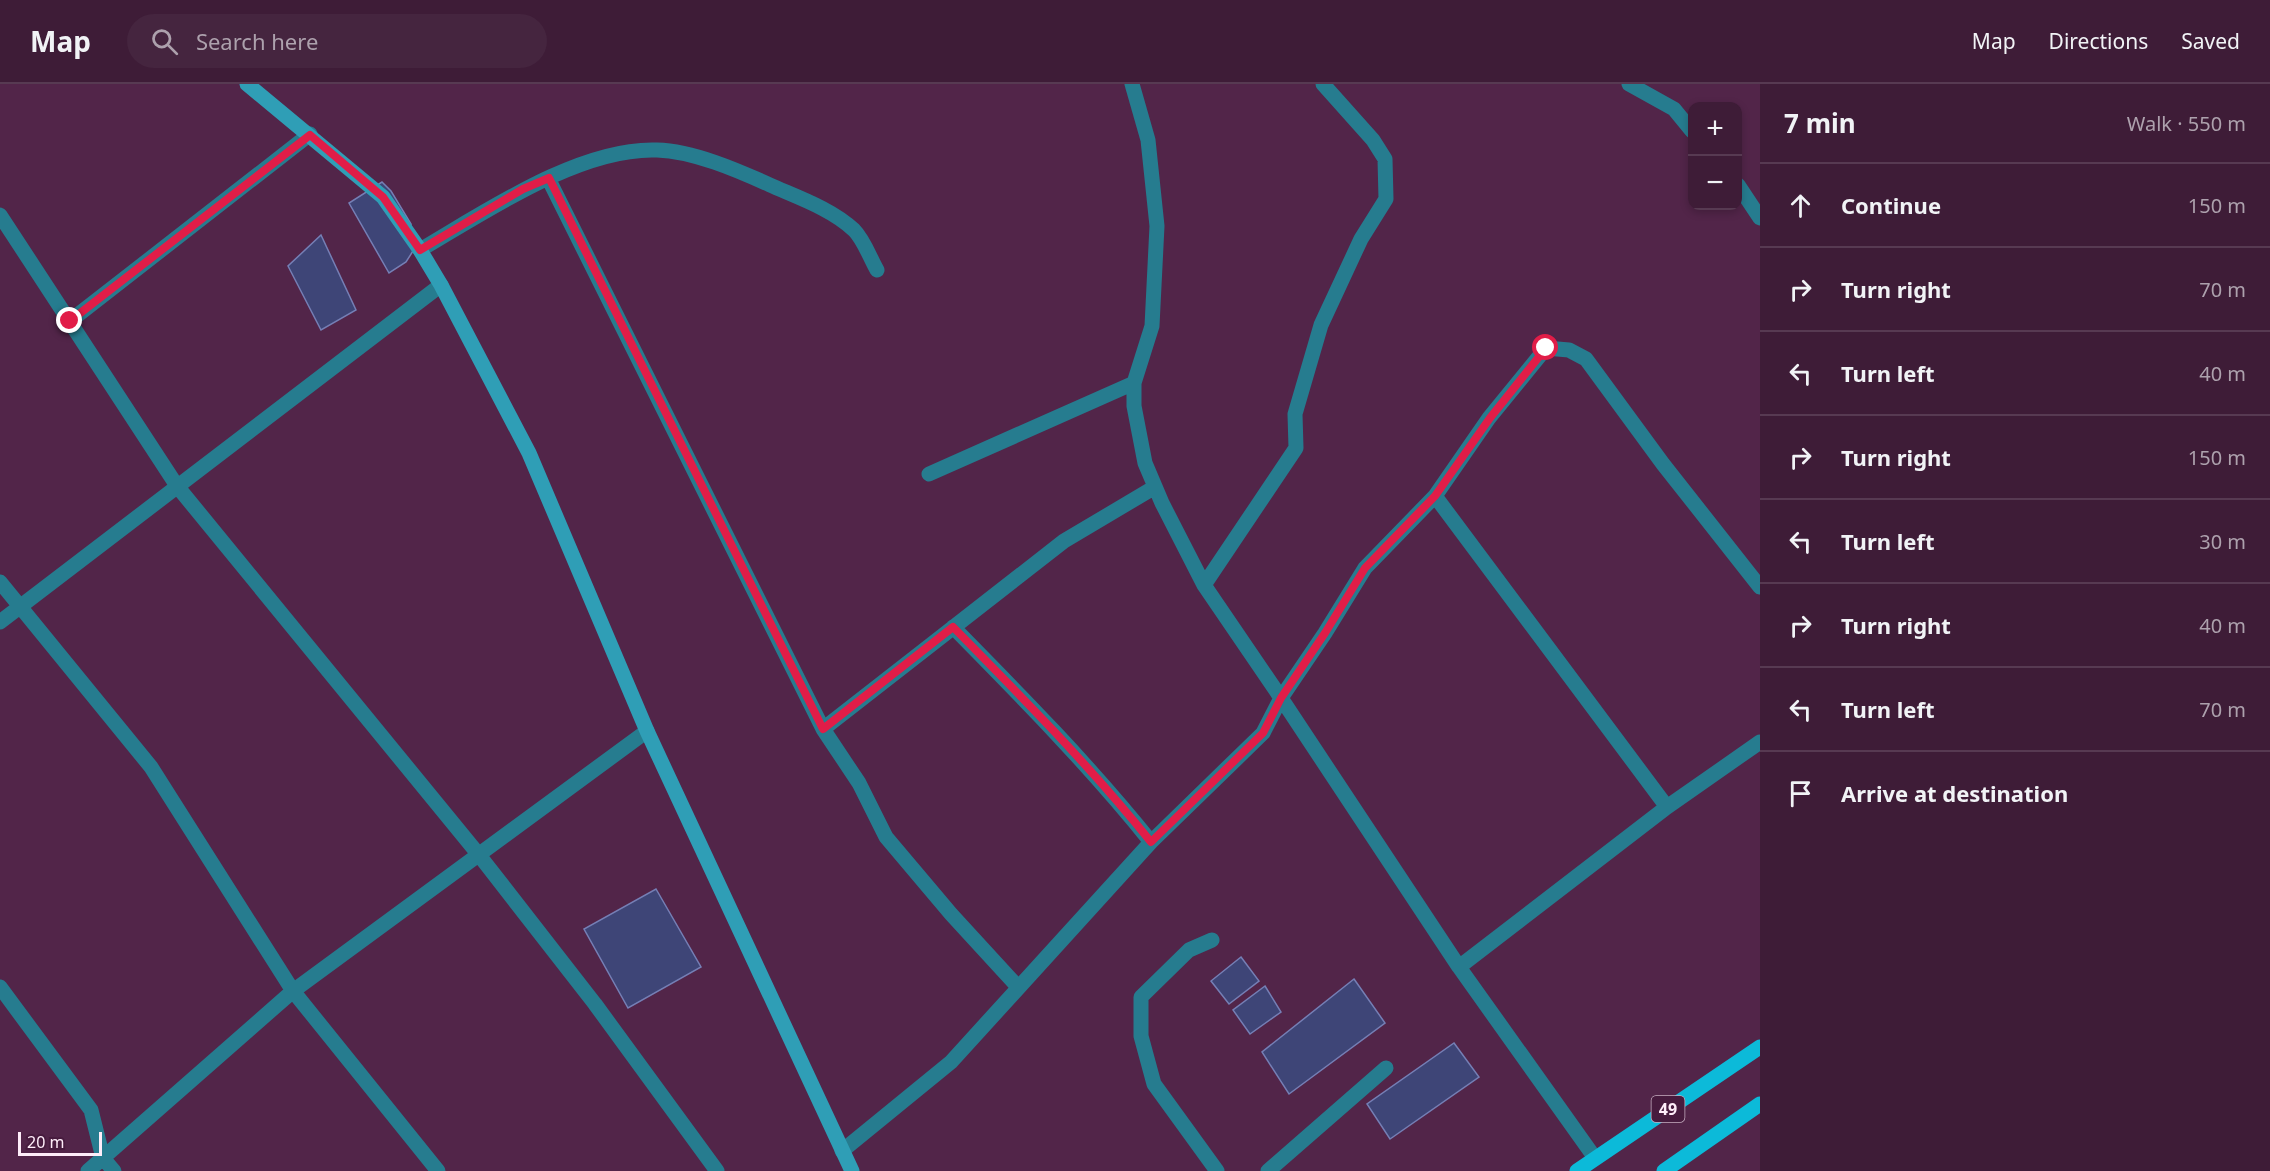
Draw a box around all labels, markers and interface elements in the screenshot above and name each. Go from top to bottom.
search box [127,14,547,68]
text: Map [30,22,91,60]
icon: search [148,25,181,58]
text: Search here [196,26,318,56]
text: Map [1972,27,2016,55]
text: Directions [2049,27,2148,55]
text: Saved [2181,27,2240,55]
map controls [1688,102,1742,210]
button: + [1688,102,1742,156]
text: 7 min [1784,105,1856,141]
text: Walk · 550 m [2127,110,2246,137]
button: − [1688,156,1742,210]
icon: ahead [1784,189,1817,222]
text: Continue [1841,190,1941,220]
text: 150 m [2188,192,2246,219]
icon: right [1784,273,1817,306]
text: Turn right [1841,274,1951,304]
text: 70 m [2199,276,2246,303]
route end [56,307,82,333]
route start [1532,334,1558,360]
icon: left [1784,357,1817,390]
text: Turn left [1841,358,1935,388]
text: 40 m [2199,360,2246,387]
icon: right [1784,441,1817,474]
text: Turn right [1841,442,1951,472]
text: 150 m [2188,444,2246,471]
icon: left [1784,525,1817,558]
text: Turn left [1841,526,1935,556]
text: 30 m [2199,528,2246,555]
icon: right [1784,609,1817,642]
text: Turn right [1841,610,1951,640]
text: 40 m [2199,612,2246,639]
icon: left [1784,693,1817,726]
text: Turn left [1841,694,1935,724]
text: 70 m [2199,696,2246,723]
icon: arrive [1784,777,1817,810]
text: Arrive at destination [1841,778,2068,808]
road number: 49 [1652,1096,1684,1122]
scale bar [18,1129,102,1156]
text: 20 m [27,1131,64,1153]

